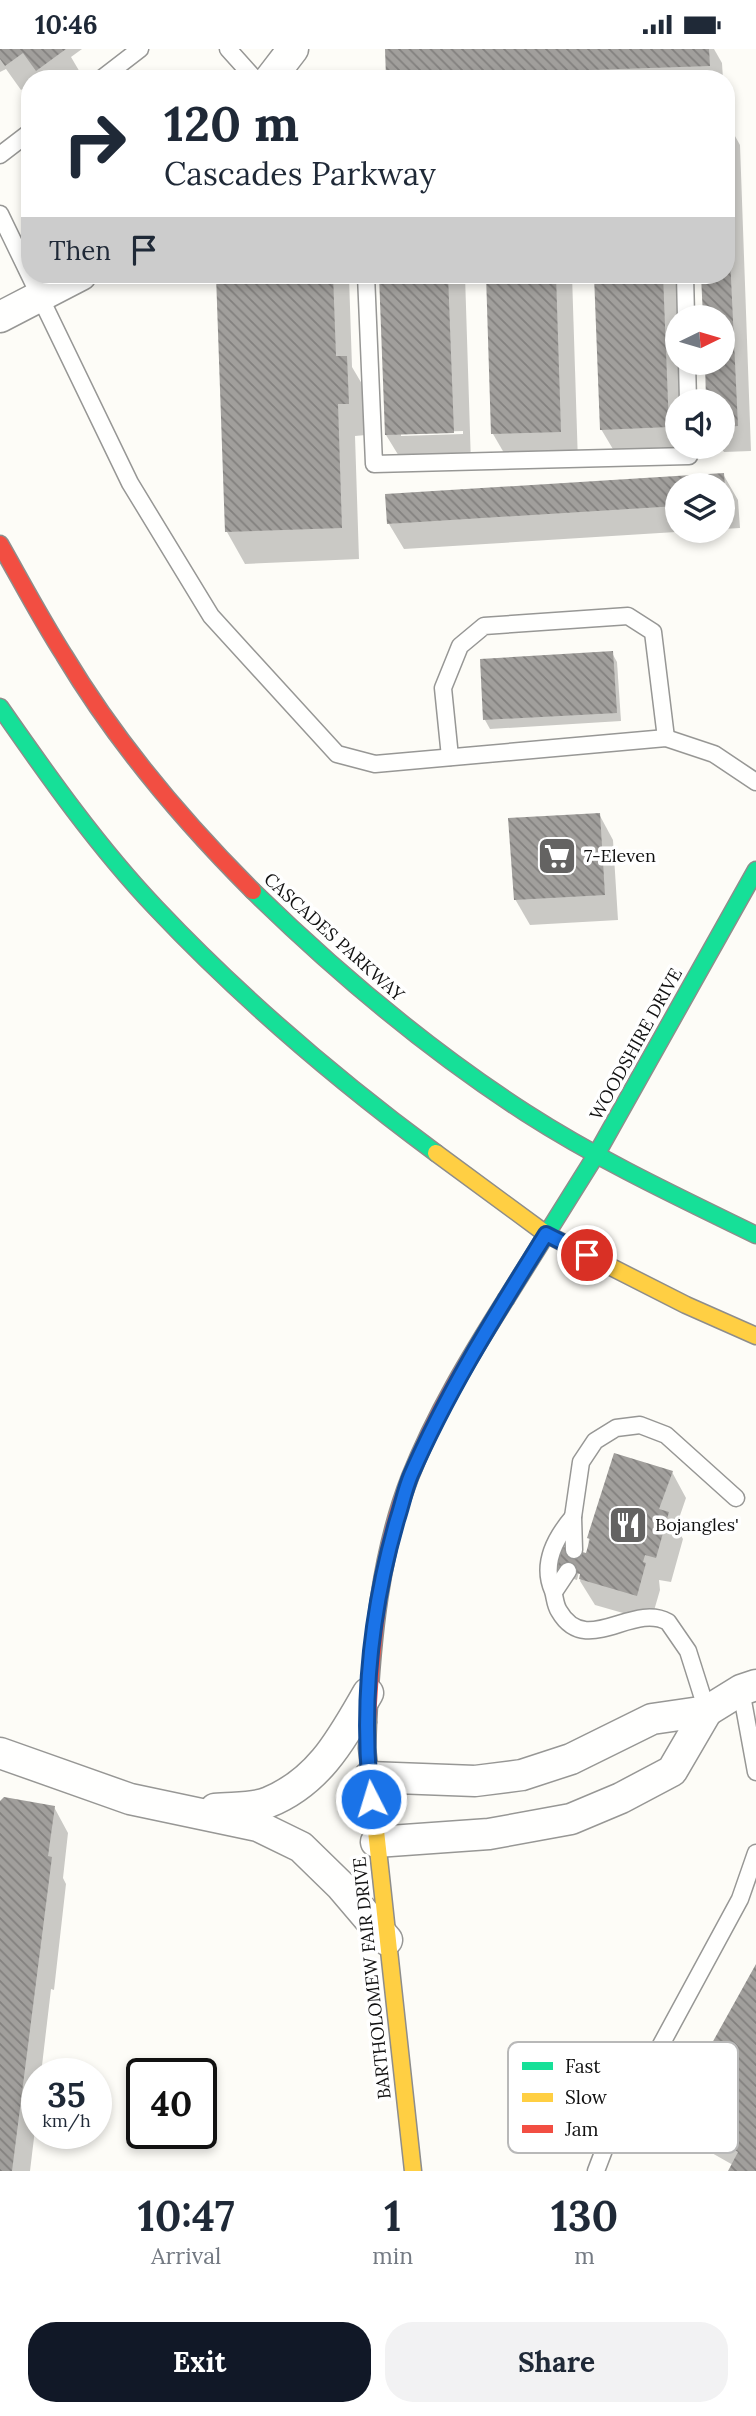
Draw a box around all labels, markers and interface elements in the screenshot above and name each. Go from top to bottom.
text: 10:46 [35,8,98,41]
text: 120 m [164,92,299,154]
icon: right [49,98,140,189]
text: Cascades Parkway [164,153,436,194]
icon: arrive [125,231,163,269]
text: Then [49,234,111,267]
north arrow [665,305,735,375]
map controls [665,305,735,543]
button: sound [665,389,735,459]
button: layers [665,473,735,543]
supermarket icon: 7-Eleven [536,835,578,877]
place label: 7-Eleven [584,844,656,867]
street label: CASCADES PARKWAY [259,867,410,1006]
street label: WOODSHIRE DRIVE [584,964,687,1124]
pin [557,1225,617,1285]
icon: arrive [568,1236,606,1274]
restaurant icon: Bojangles' [607,1504,649,1546]
place label: Bojangles' [655,1513,739,1536]
position arrow [334,1762,408,1836]
street label: BARTHOLOMEW FAIR DRIVE [347,1856,396,2100]
legend [508,2042,738,2153]
text: Fast [565,2054,601,2078]
speed limit sign: 40 [126,2058,217,2149]
text: 35 [47,2072,86,2117]
text: Slow [565,2085,608,2109]
text: km/h [42,2109,91,2132]
text: Jam [564,2117,599,2141]
text: 10:47 [138,2189,235,2243]
text: 1 [384,2189,401,2243]
text: 130 [551,2189,618,2243]
text: Arrival [151,2241,221,2270]
text: min [372,2241,413,2270]
text: m [574,2241,595,2270]
button: Exit [28,2322,371,2402]
button: Share [385,2322,728,2402]

